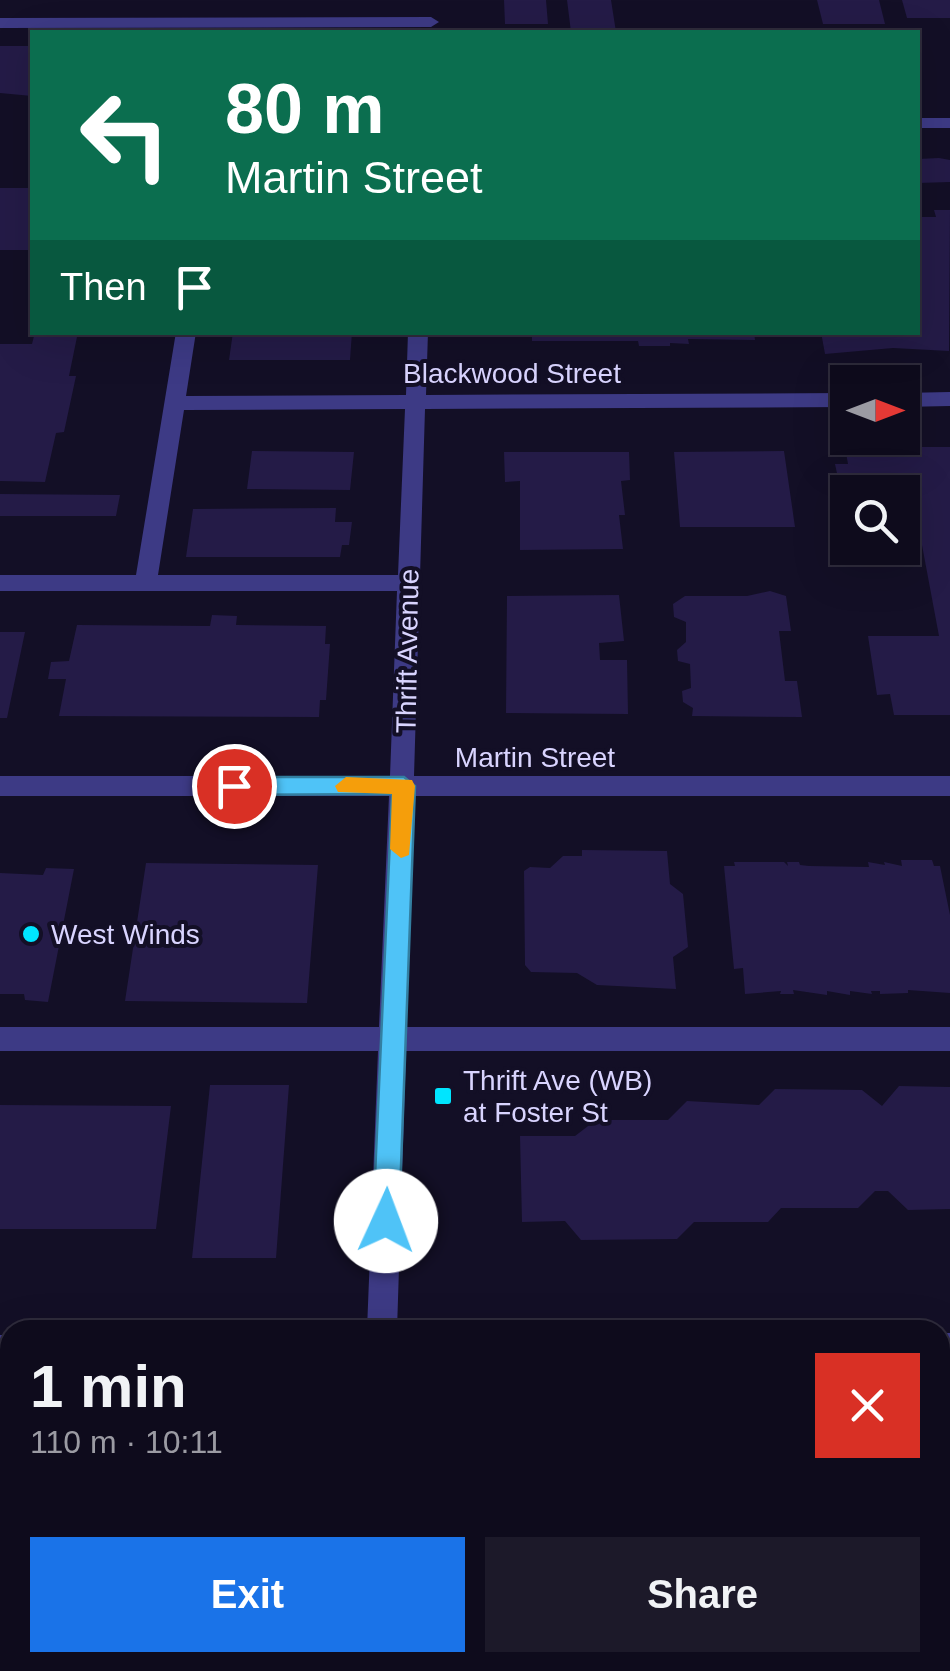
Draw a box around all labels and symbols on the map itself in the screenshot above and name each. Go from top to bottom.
street label: Blackwood Street [403,358,621,389]
north arrow [830,365,920,455]
street label: Thrift Avenue [391,569,424,734]
street label: Martin Street [455,742,615,773]
pin [192,744,277,829]
place label: West Winds [51,919,200,950]
marker: West Winds [20,923,42,945]
place label: Thrift Ave (WB) at Foster St [463,1065,652,1128]
marker: Thrift Ave (WB) at Foster St [432,1085,454,1107]
position arrow [334,1169,438,1273]

